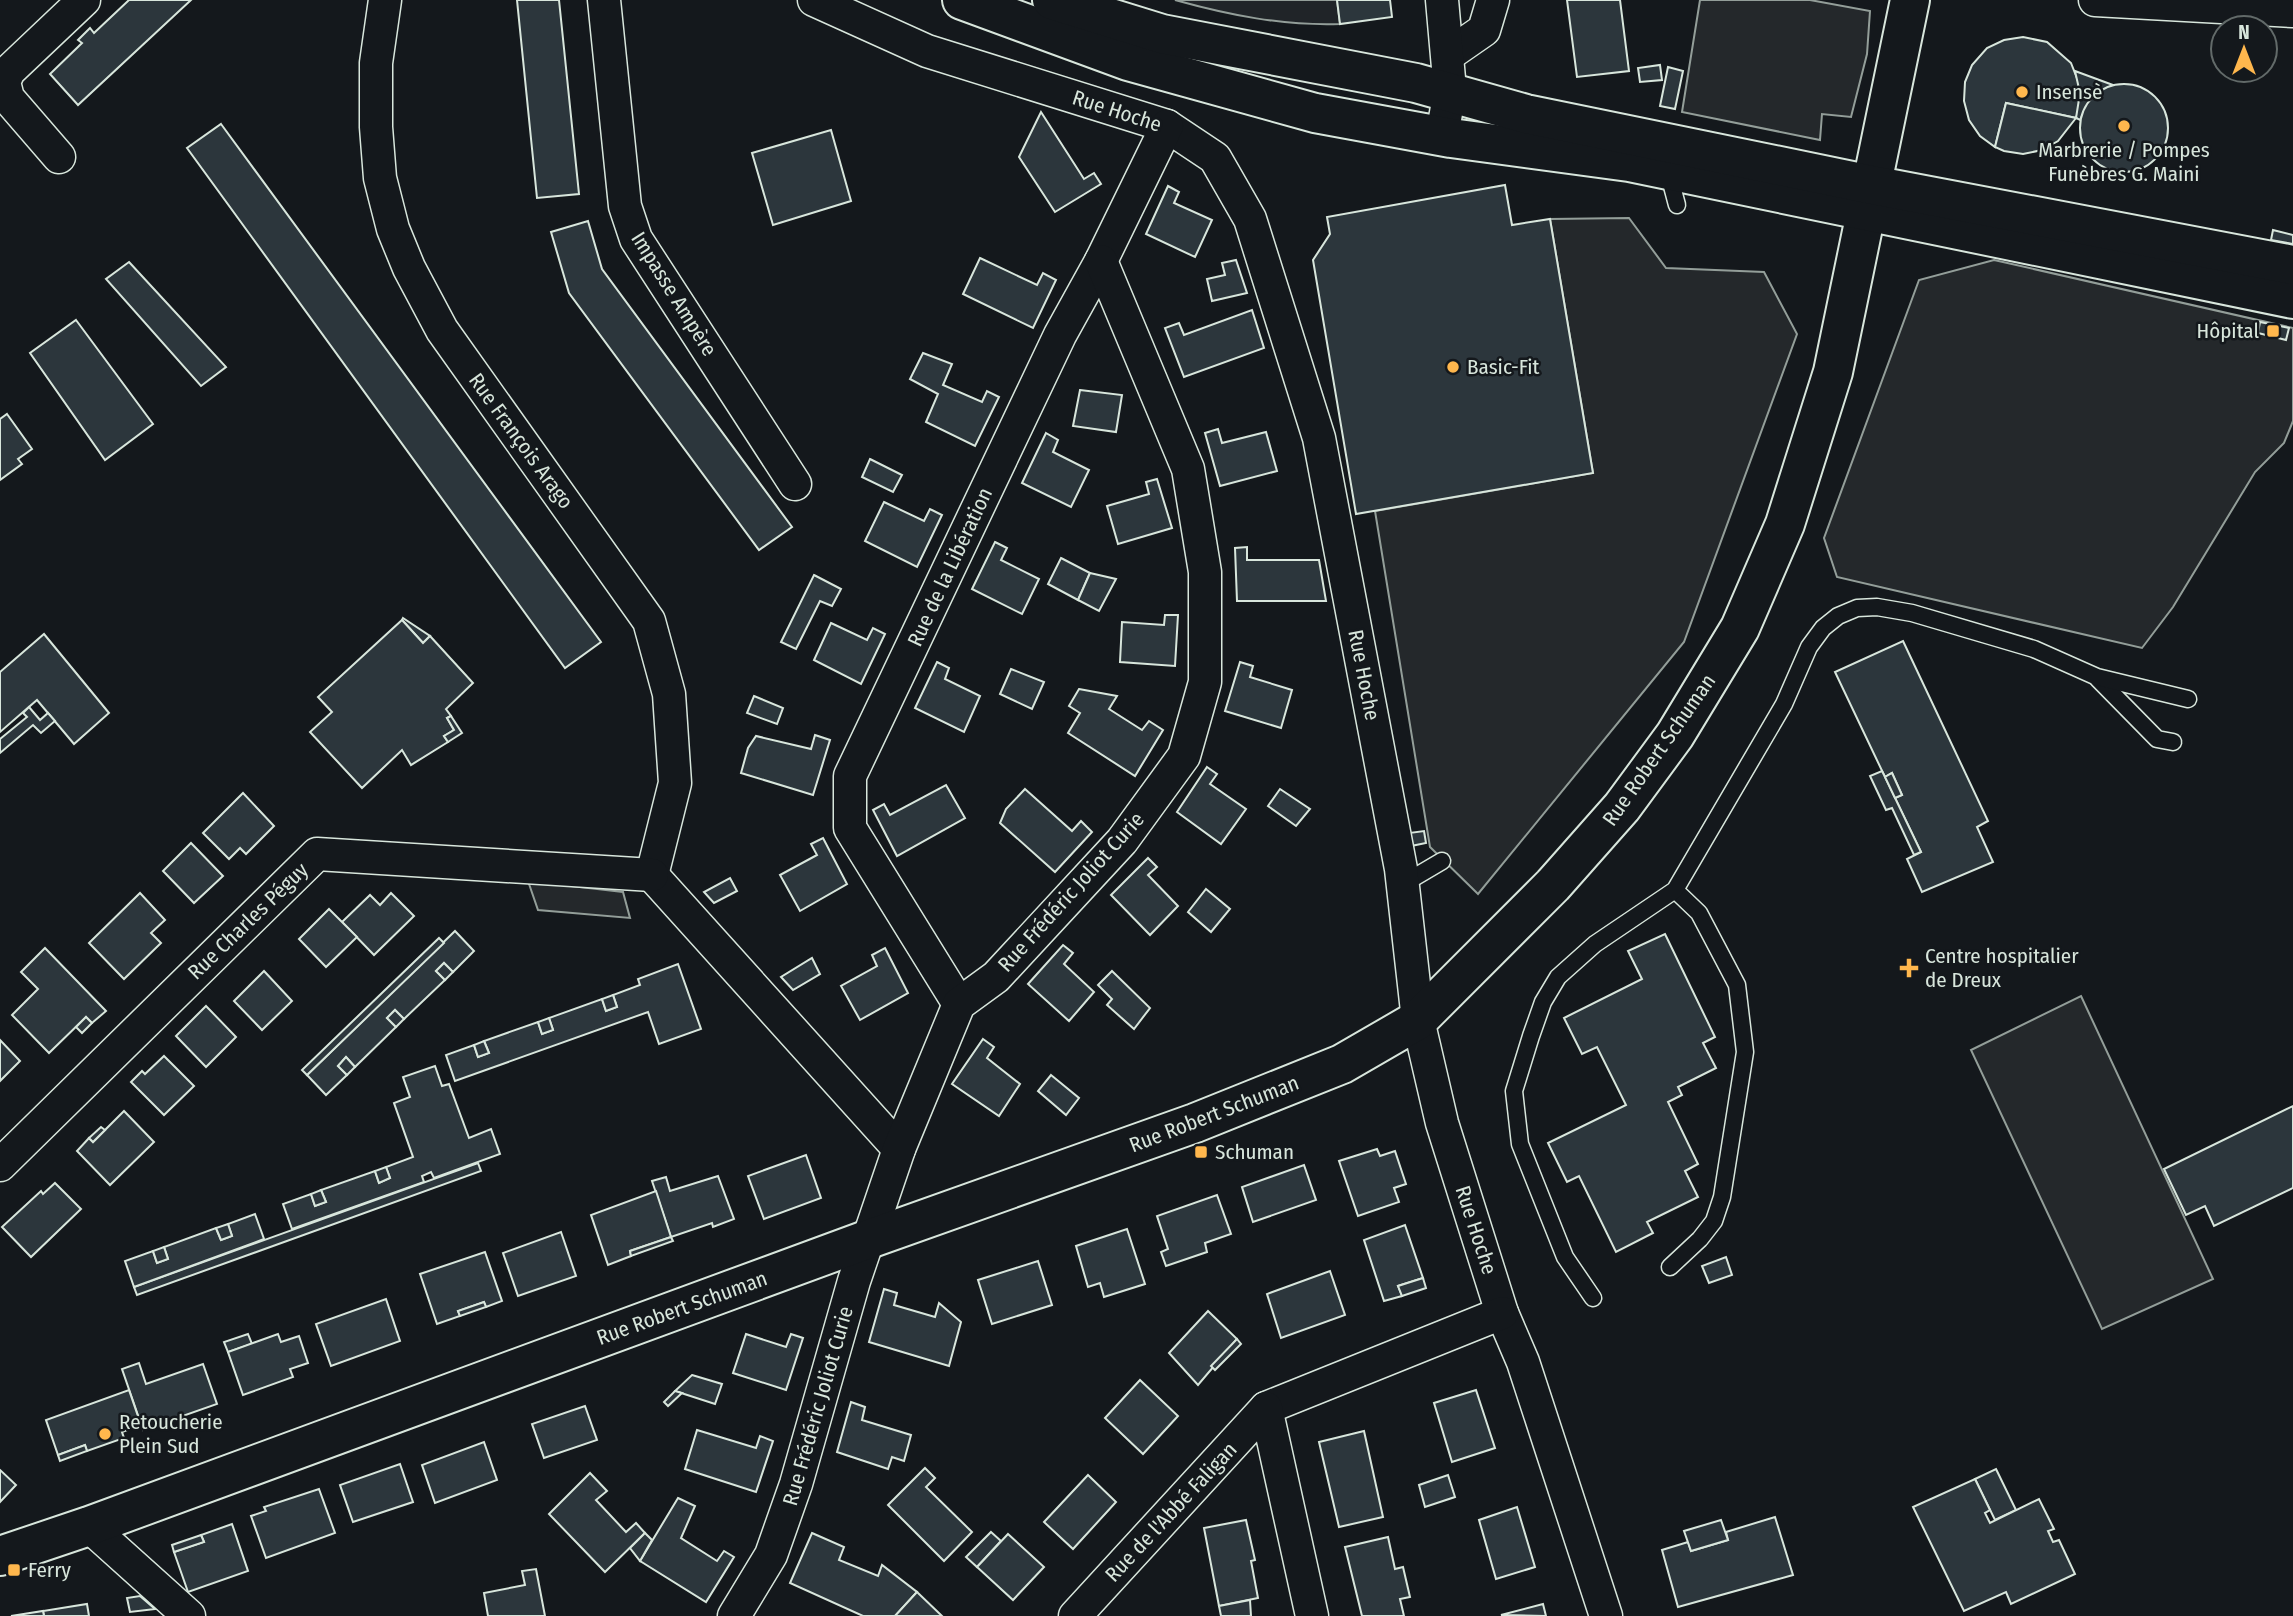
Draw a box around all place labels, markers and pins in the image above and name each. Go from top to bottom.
place label: Insensè [2036,79,2102,105]
marker: Insensè [2014,84,2030,100]
marker: Marbrerie / Pompes Funèbres G. Maini [2116,118,2132,134]
place label: Marbrerie / Pompes Funèbres G. Maini [2038,137,2210,187]
place label: Hôpital [2196,318,2259,344]
marker: Hôpital [2265,323,2281,339]
place label: Basic-Fit [1467,354,1540,380]
marker: Basic-Fit [1445,359,1461,375]
place label: Centre hospitalier de Dreux [1925,943,2079,993]
marker: Centre hospitalier de Dreux [1899,958,1919,978]
place label: Schuman [1215,1139,1294,1165]
marker: Schuman [1193,1144,1209,1160]
place label: Retoucherie Plein Sud [119,1409,223,1459]
marker: Retoucherie Plein Sud [97,1426,113,1442]
place label: Ferry [28,1557,71,1583]
marker: Ferry [6,1562,22,1578]

